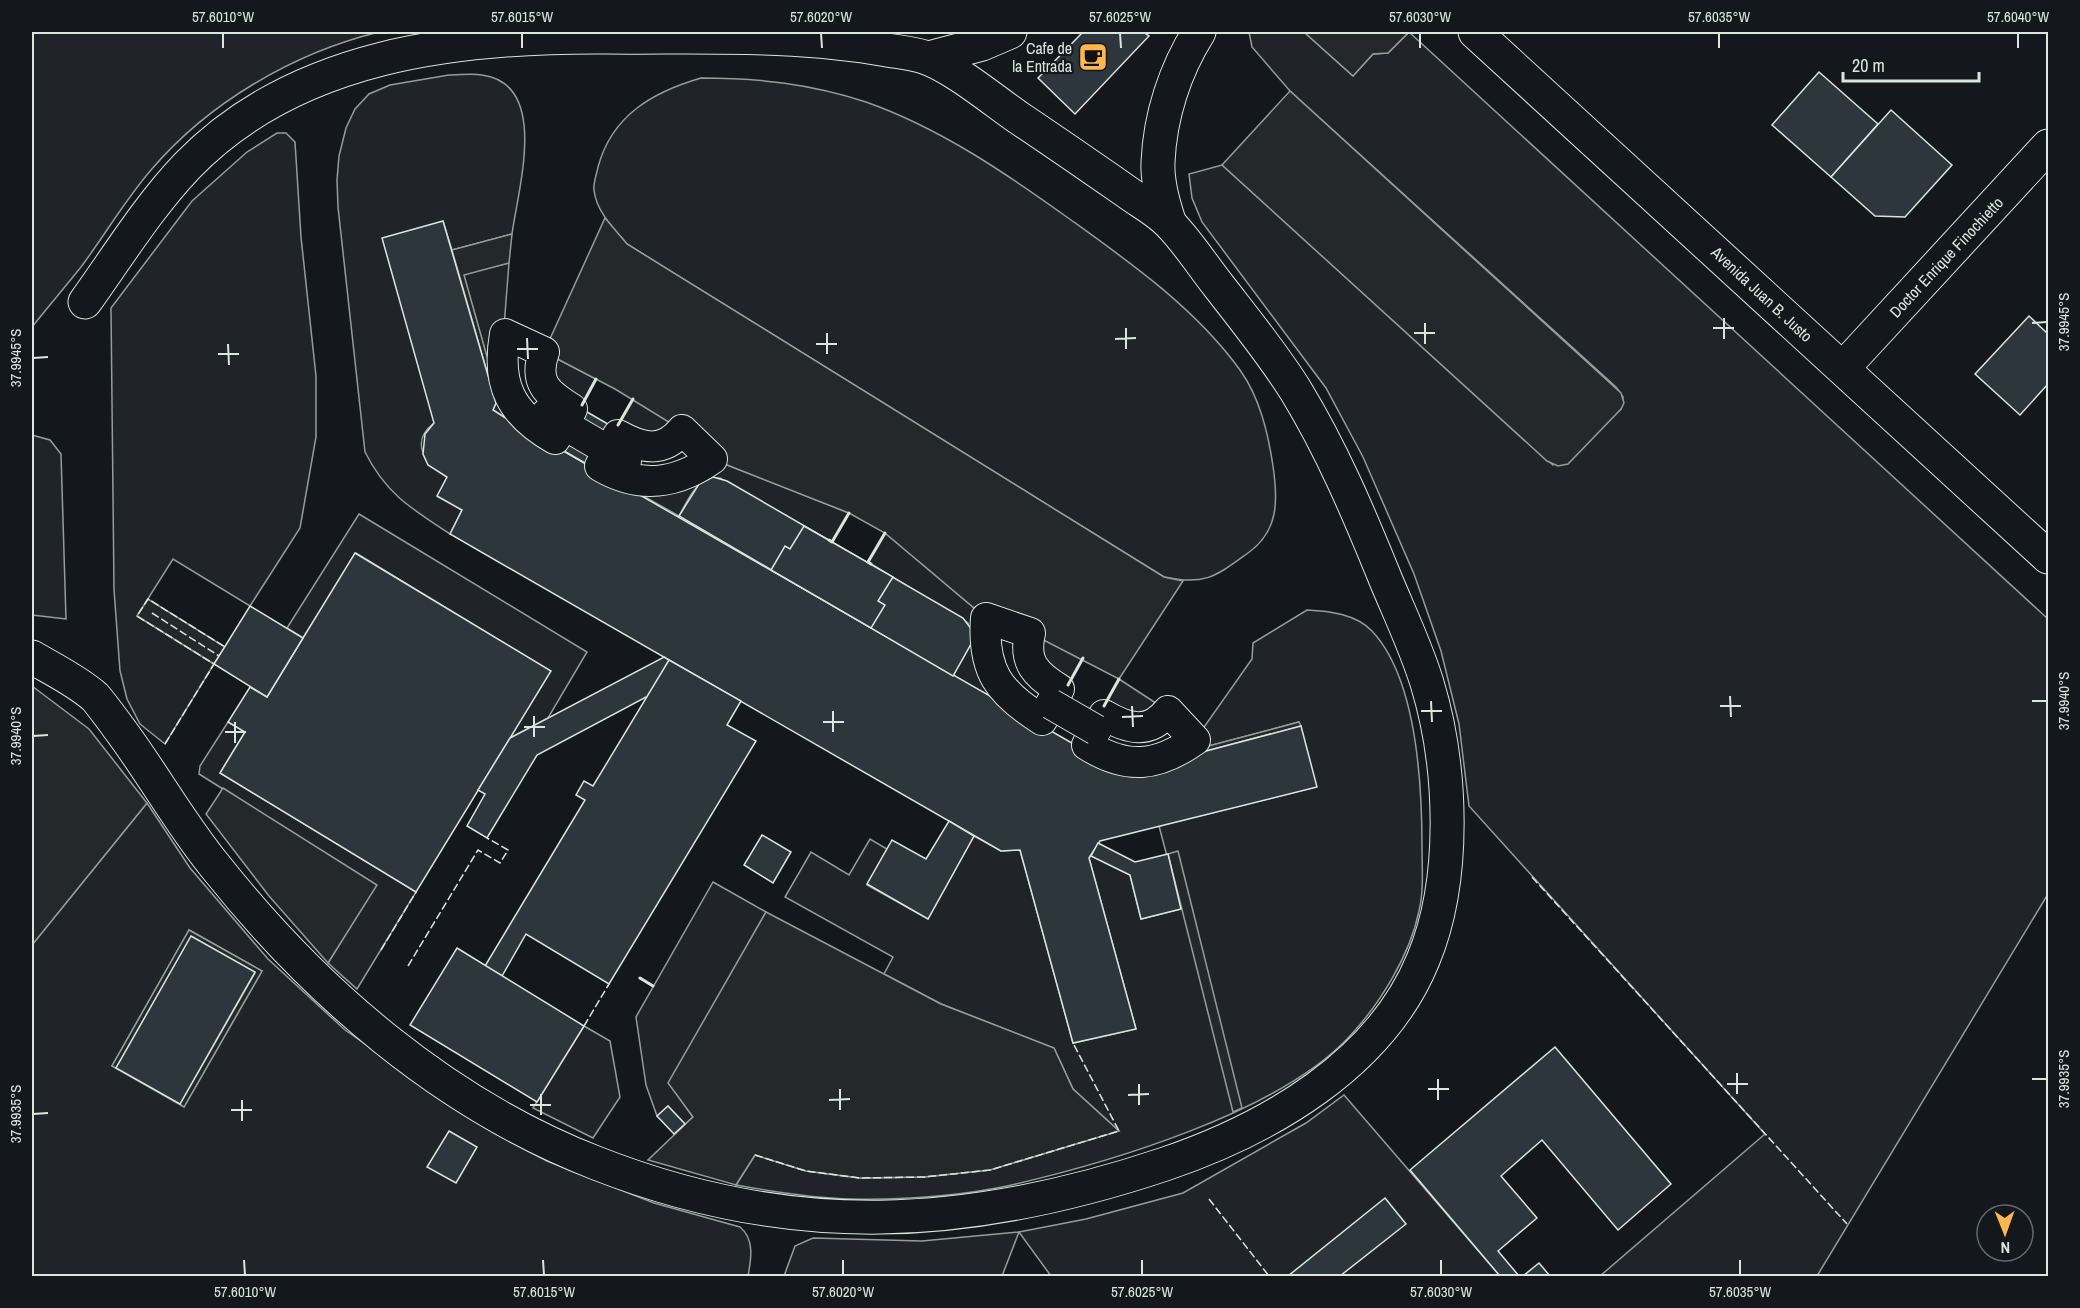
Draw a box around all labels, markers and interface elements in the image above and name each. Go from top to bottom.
text: 57.6010°W [192,6,254,27]
text: 57.6015°W [491,6,553,27]
text: 57.6020°W [790,6,852,27]
text: 57.6025°W [1089,6,1151,27]
text: 57.6030°W [1389,6,1451,27]
text: 57.6035°W [1688,6,1750,27]
text: 57.6040°W [1987,6,2049,27]
place label: Cafe de la Entrada [1012,37,1073,77]
cafe icon: Cafe de la Entrada [1077,41,1109,73]
scale bar [1843,45,1980,83]
text: 20 m [1852,53,1885,78]
street label: Doctor Enrique Finochietto [1884,192,2008,322]
street label: Avenida Juan B. Justo [1706,241,1817,347]
text: 37.9945°S [2053,293,2074,351]
text: 37.9945°S [5,329,26,387]
text: 37.9940°S [2053,672,2074,730]
text: 37.9940°S [5,707,26,765]
text: 37.9935°S [2053,1050,2074,1108]
text: 37.9935°S [5,1085,26,1143]
north arrow [1975,1203,2035,1263]
text: N [2000,1237,2010,1259]
text: 57.6010°W [214,1281,276,1302]
text: 57.6015°W [513,1281,575,1302]
text: 57.6020°W [812,1281,874,1302]
text: 57.6025°W [1111,1281,1173,1302]
text: 57.6030°W [1410,1281,1472,1302]
text: 57.6035°W [1709,1281,1771,1302]

